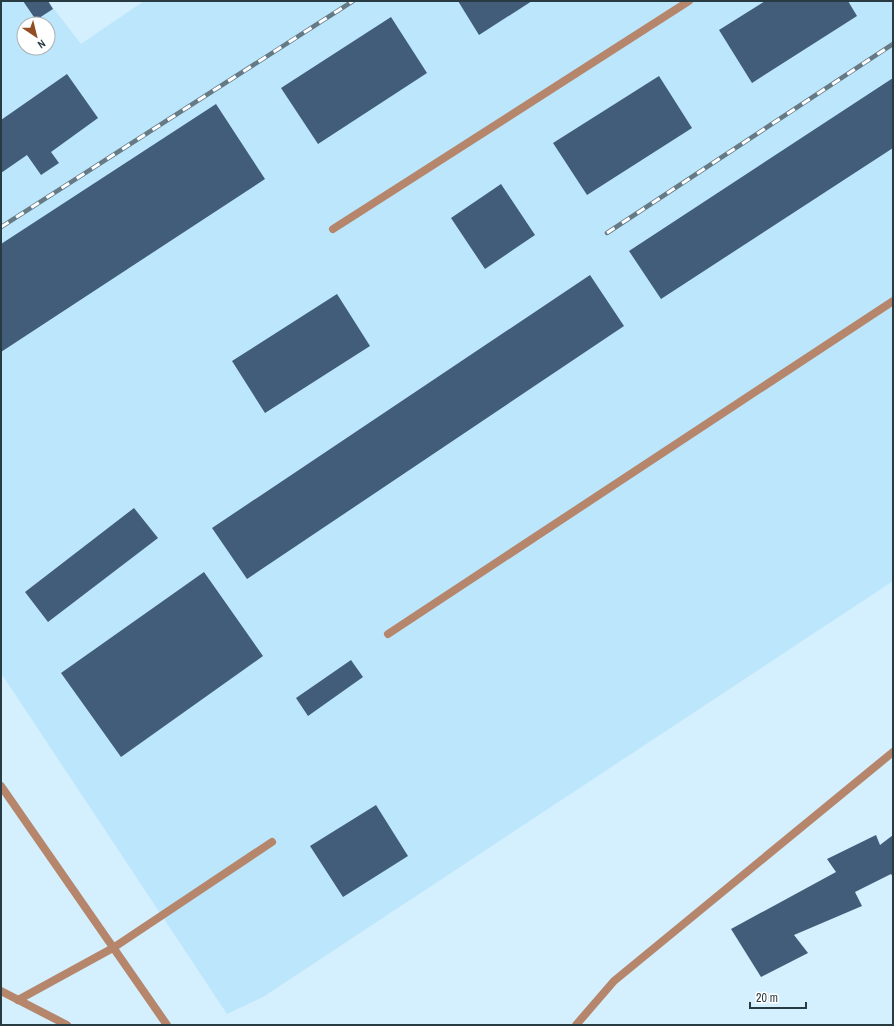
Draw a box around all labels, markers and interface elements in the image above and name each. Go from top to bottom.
north arrow [16,16,56,56]
text: N [35,37,48,52]
scale bar [750,984,806,1010]
text: 20 m [756,990,778,1006]

